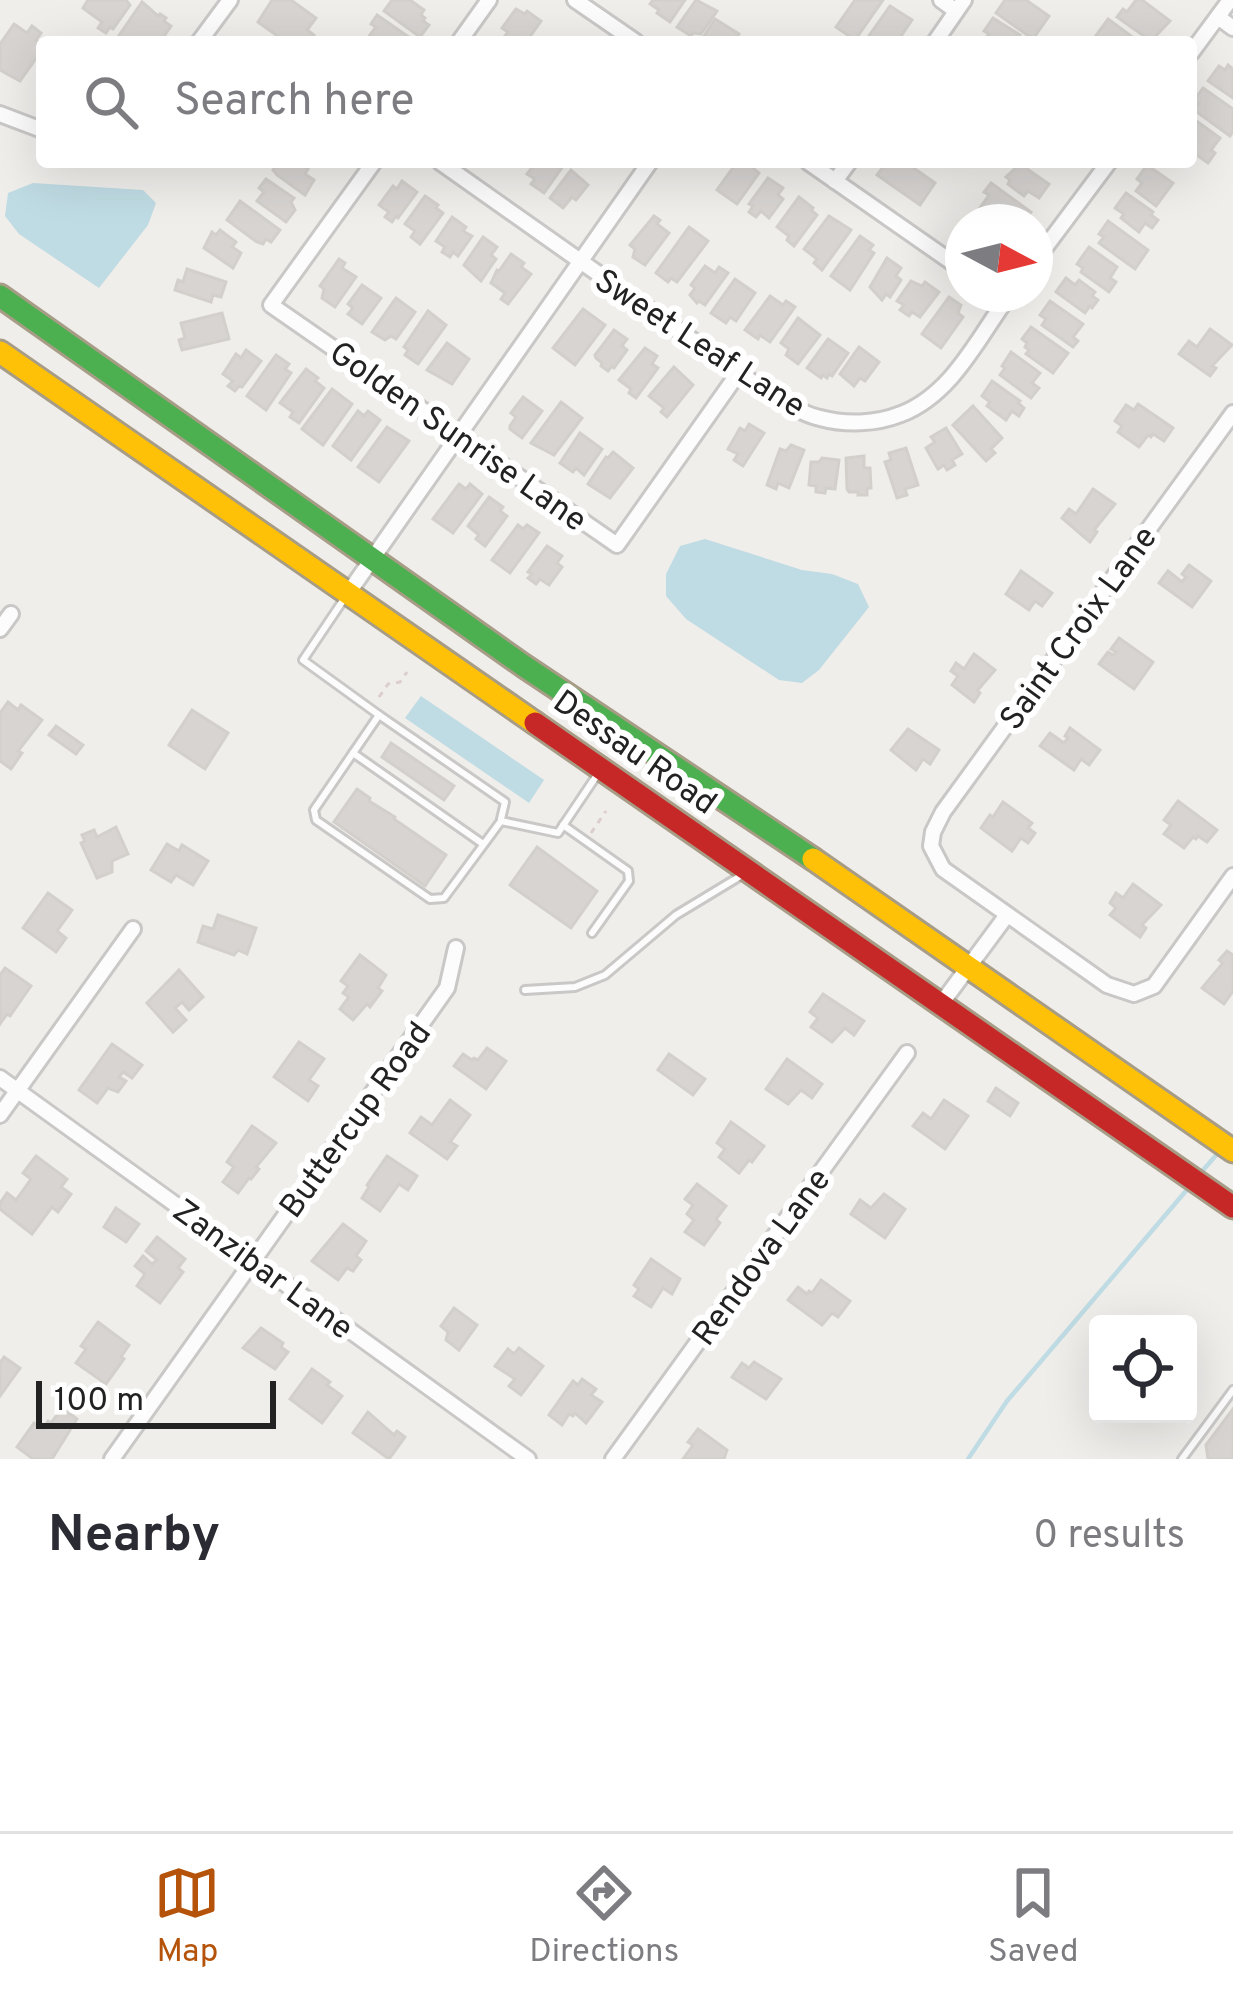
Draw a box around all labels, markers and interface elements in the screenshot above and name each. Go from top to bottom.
search box [36,36,1197,168]
icon: search [78,69,144,135]
text: Search here [174,74,414,131]
north arrow [945,204,1053,312]
street label: Sweet Leaf Lane [585,262,812,429]
street label: Golden Sunrise Lane [320,334,594,543]
street label: Saint Croix Lane [992,519,1168,740]
street label: Dessau Road [544,682,724,826]
street label: Buttercup Road [272,1015,442,1228]
street label: Rendova Lane [685,1161,842,1355]
street label: Zanzibar Lane [163,1192,360,1351]
map controls [1089,1315,1197,1423]
button: locate [1089,1315,1197,1423]
scale bar [36,1375,276,1428]
text: 100 m [54,1381,144,1423]
text: Nearby [48,1505,220,1570]
text: 0 results [1033,1513,1185,1562]
tab: Map [154,1860,220,1974]
tab: Directions [529,1860,679,1974]
tab: Saved [988,1860,1079,1974]

